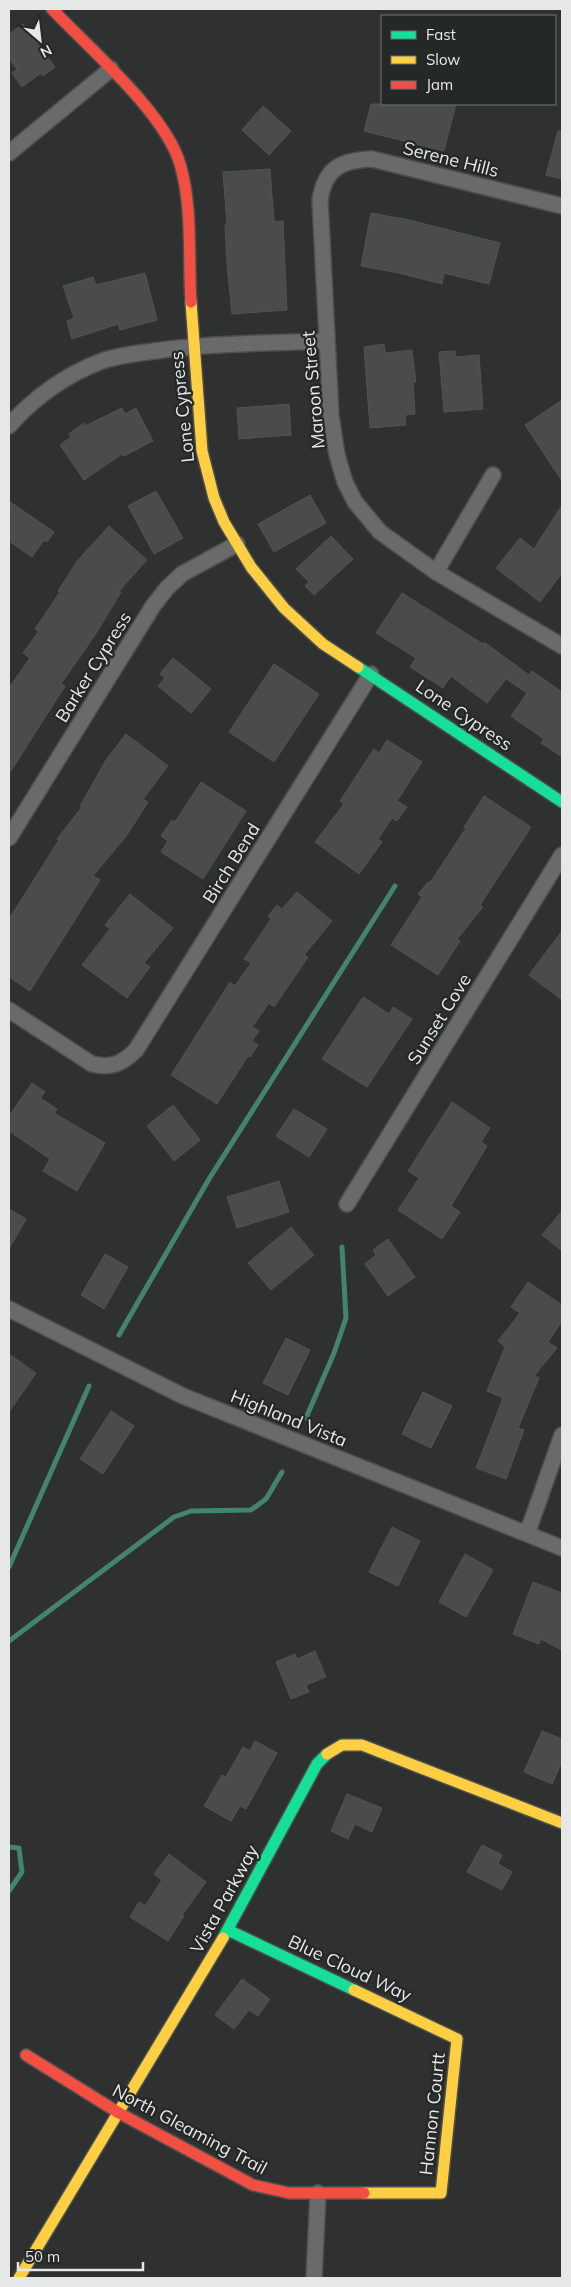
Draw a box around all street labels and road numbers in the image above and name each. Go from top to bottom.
street label: Serene Hills [401,136,501,182]
street label: Maroon Street [296,330,330,450]
street label: Lone Cypress [165,350,199,464]
street label: Barker Cypress [50,607,136,727]
street label: Lone Cypress [411,674,517,756]
street label: Birch Bend [197,819,265,907]
street label: Sunset Cove [402,969,476,1069]
street label: Highland Vista [227,1384,351,1452]
street label: Vista Parkway [185,1840,264,1957]
street label: Blue Cloud Way [285,1929,416,2007]
street label: Hannon Courtt [414,2052,450,2176]
street label: North Gleaming Trail [109,2079,271,2179]

